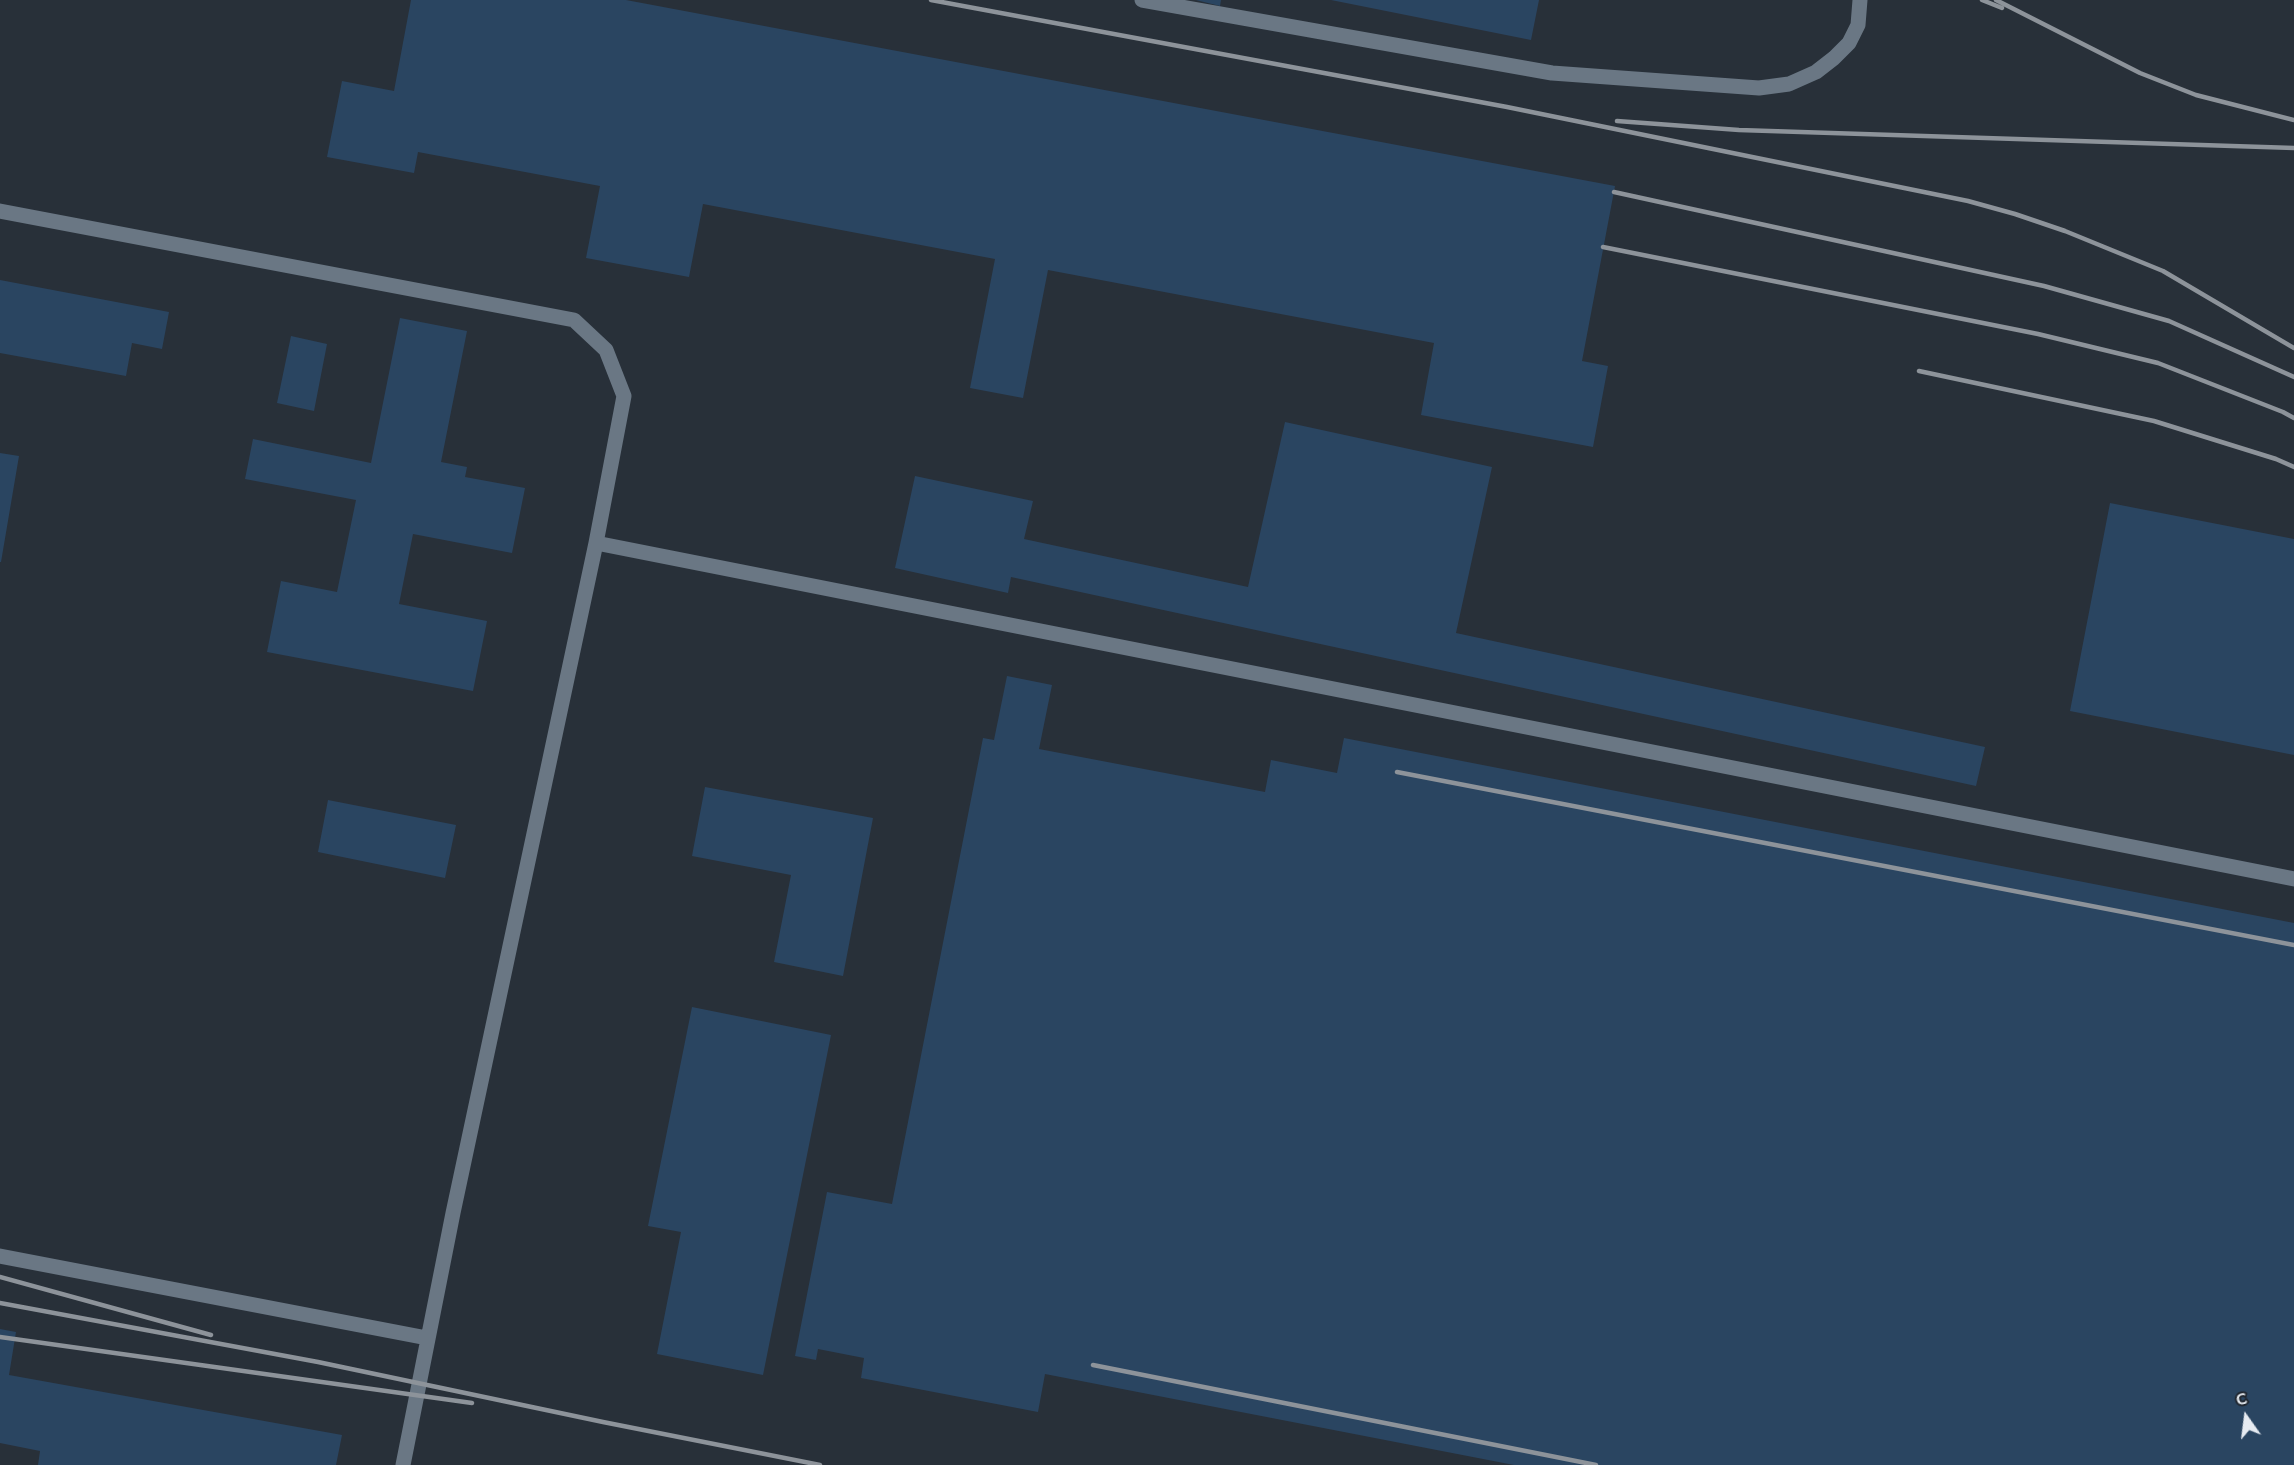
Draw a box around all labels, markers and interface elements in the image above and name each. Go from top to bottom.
north arrow [2216,1387,2276,1447]
text: С [2234,1388,2250,1412]

